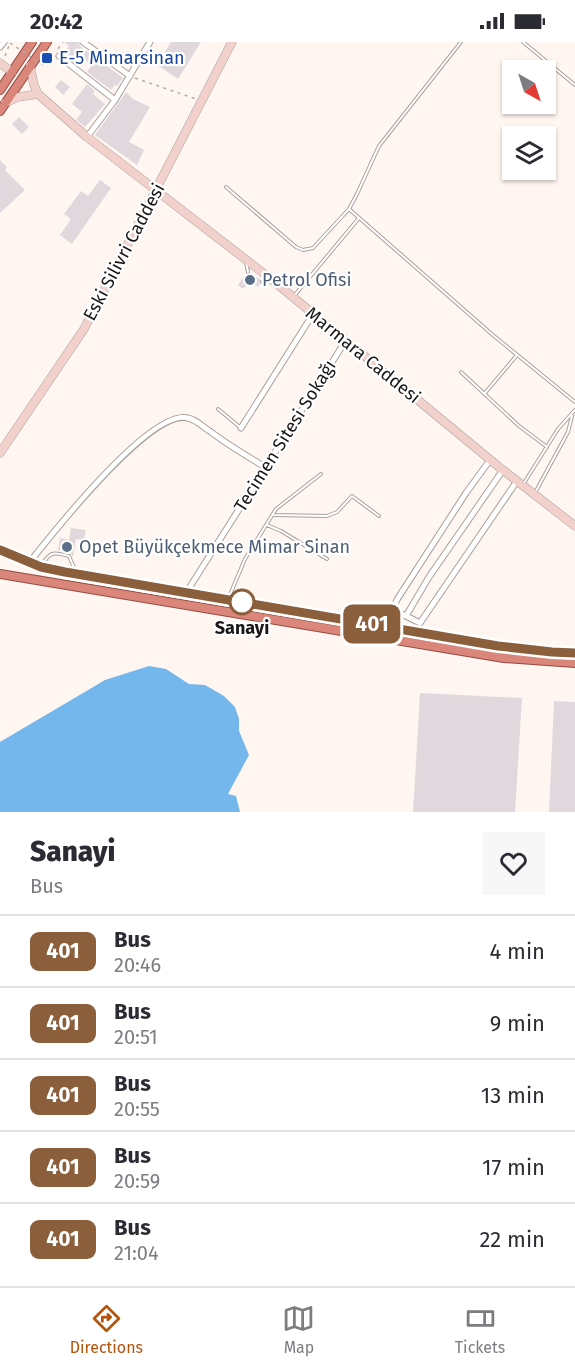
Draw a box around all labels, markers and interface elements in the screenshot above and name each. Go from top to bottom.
text: 20:42 [30,8,83,35]
place label: E-5 Mimarsinan [59,47,184,69]
marker: E-5 Mimarsinan [40,51,54,65]
north arrow [502,60,556,114]
map controls [502,60,556,180]
button: layers [502,126,556,180]
street label: Eski Silivri Caddesi [79,180,169,324]
place label: Petrol Ofisi [262,269,351,291]
marker: Petrol Ofisi [243,273,257,287]
street label: Marmara Caddesi [301,302,425,408]
street label: Tecimen Sitesi Sokağı [229,356,341,516]
place label: Opet Büyükçekmece Mimar Sinan [79,536,350,558]
marker: Opet Büyükçekmece Mimar Sinan [60,540,74,554]
marker: Sanayi [229,589,255,615]
line badge: 401 [338,604,406,644]
text: 401 [355,611,389,637]
place label: Sanayi [215,617,269,639]
button: heart [482,832,545,895]
text: Sanayi [30,835,115,868]
text: Bus [30,874,63,898]
text: Bus [114,926,151,953]
text: 401 [46,938,80,964]
text: 4 min [490,938,545,965]
text: 20:46 [114,953,161,977]
text: Bus [114,998,151,1025]
text: 401 [46,1010,80,1036]
text: 9 min [490,1010,545,1037]
text: 20:51 [114,1025,158,1049]
text: Bus [114,1070,151,1097]
text: 401 [46,1082,80,1108]
text: 13 min [481,1082,545,1109]
text: 20:55 [114,1097,160,1121]
text: Bus [114,1142,151,1169]
text: 401 [46,1154,80,1180]
text: 17 min [482,1154,545,1181]
text: 20:59 [114,1169,160,1193]
text: Bus [114,1214,151,1241]
text: 401 [46,1226,80,1252]
text: 22 min [479,1226,545,1253]
text: 21:04 [114,1241,159,1265]
tab: Directions [70,1302,143,1357]
tab: Map [282,1302,315,1357]
tab: Tickets [455,1302,505,1357]

